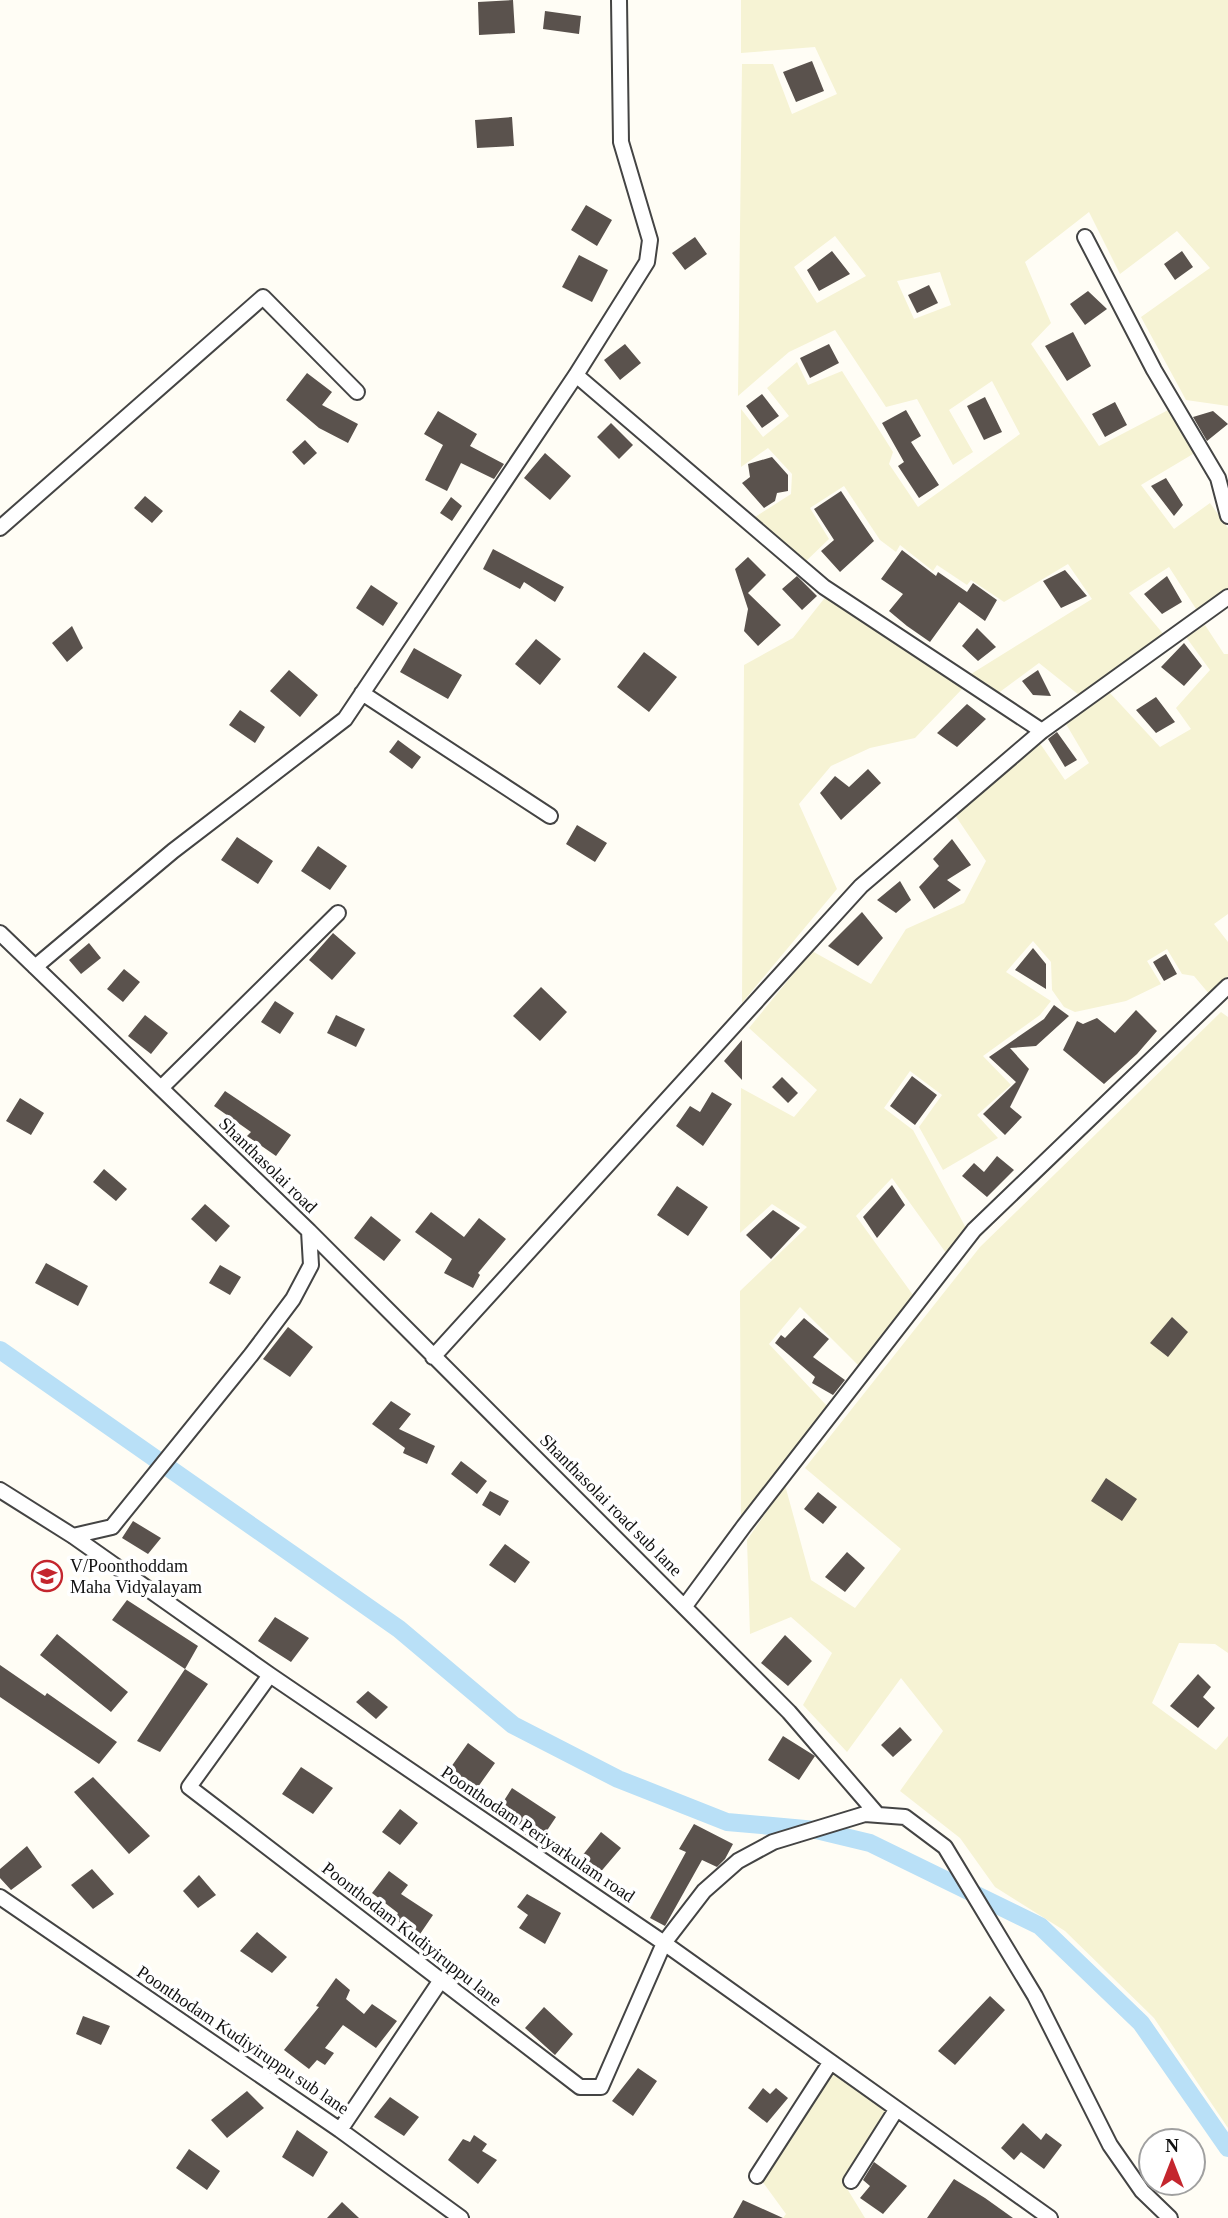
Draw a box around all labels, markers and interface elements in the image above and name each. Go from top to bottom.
street label: Shanthasolai road [215,1113,321,1217]
street label: Shanthasolai road sub lane [536,1430,686,1580]
place label: V/Poonthoddam Maha Vidyalayam [70,1556,202,1597]
school or university icon: V/Poonthoddam Maha Vidyalayam [30,1559,64,1593]
street label: Poonthodam Periyarkulam road [437,1762,639,1906]
street label: Poonthodam Kudiyiruppu lane [318,1858,506,2010]
street label: Poonthodam Kudiyiruppu sub lane [133,1961,353,2119]
north arrow [1137,2127,1207,2197]
text: N [1165,2135,1179,2156]

